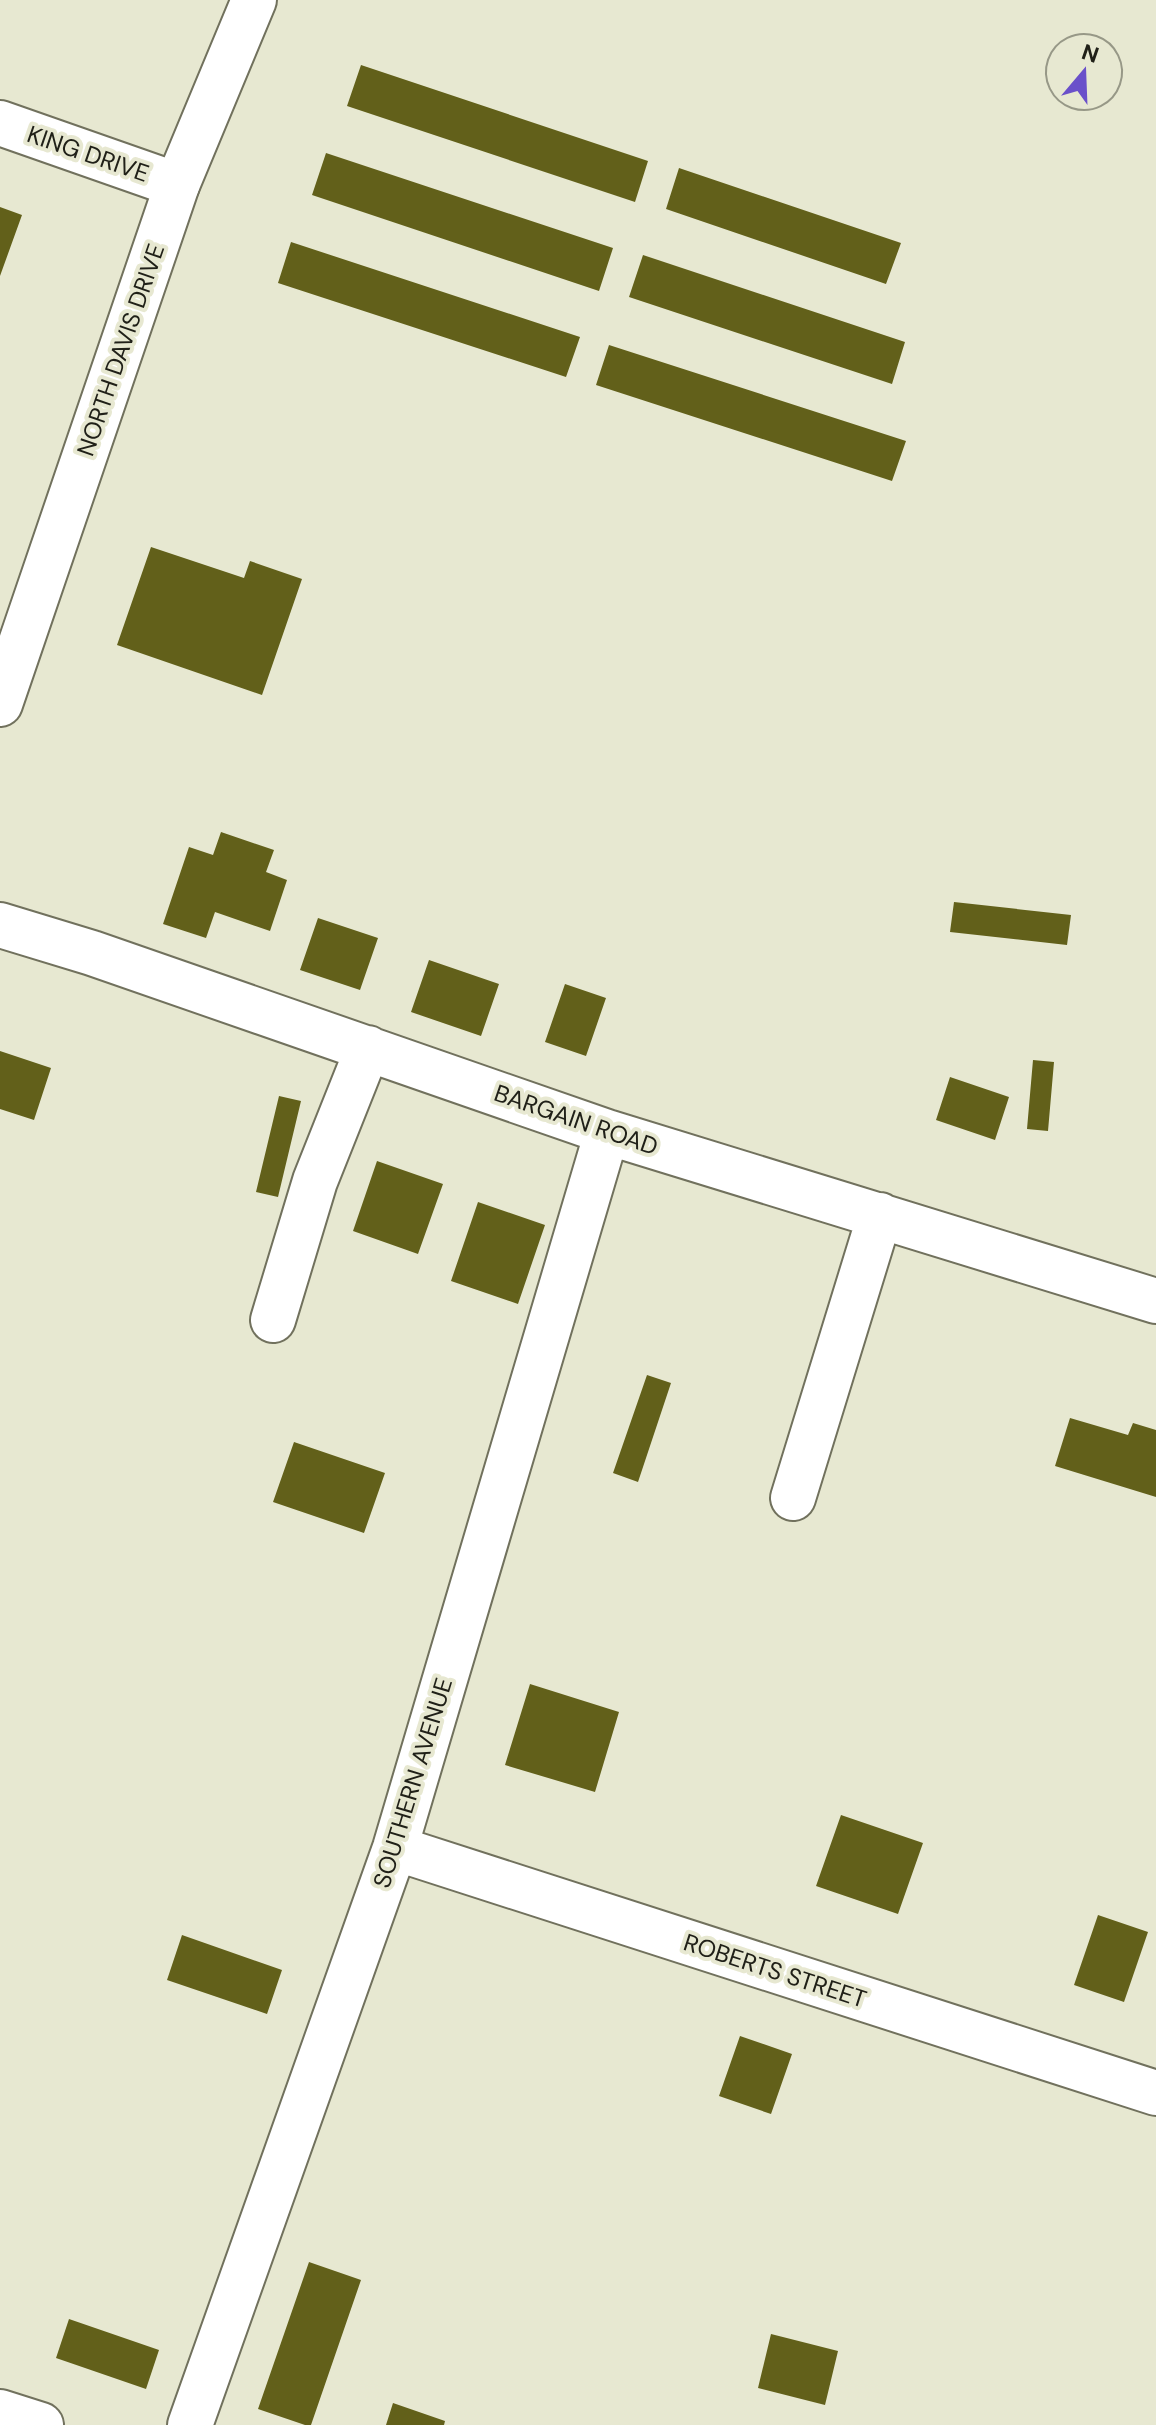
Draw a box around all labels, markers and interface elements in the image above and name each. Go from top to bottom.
north arrow [1044,32,1124,112]
text: N [1078,37,1103,70]
street label: KING DRIVE [23,118,153,189]
street label: NORTH DAVIS DRIVE [70,240,171,460]
street label: BARGAIN ROAD [490,1077,662,1162]
street label: SOUTHERN AVENUE [366,1674,459,1892]
street label: ROBERTS STREET [680,1926,870,2015]

